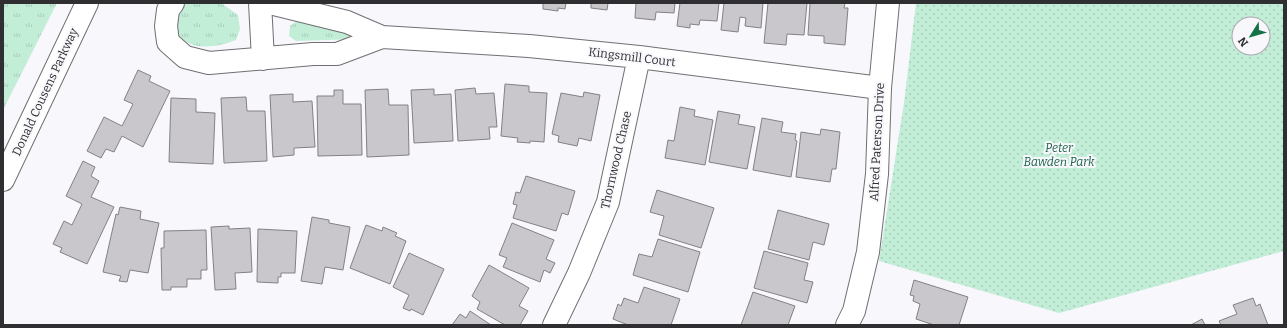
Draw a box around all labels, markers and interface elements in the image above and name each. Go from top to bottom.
north arrow [1231,16,1271,56]
street label: Donald Cousens Parkway [9,25,81,158]
text: N [1235,34,1251,49]
street label: Kingsmill Court [588,45,677,69]
street label: Alfred Paterson Drive [867,82,887,202]
street label: Thornwood Chase [598,110,634,210]
park label: Peter Bawden Park [1024,141,1095,169]

